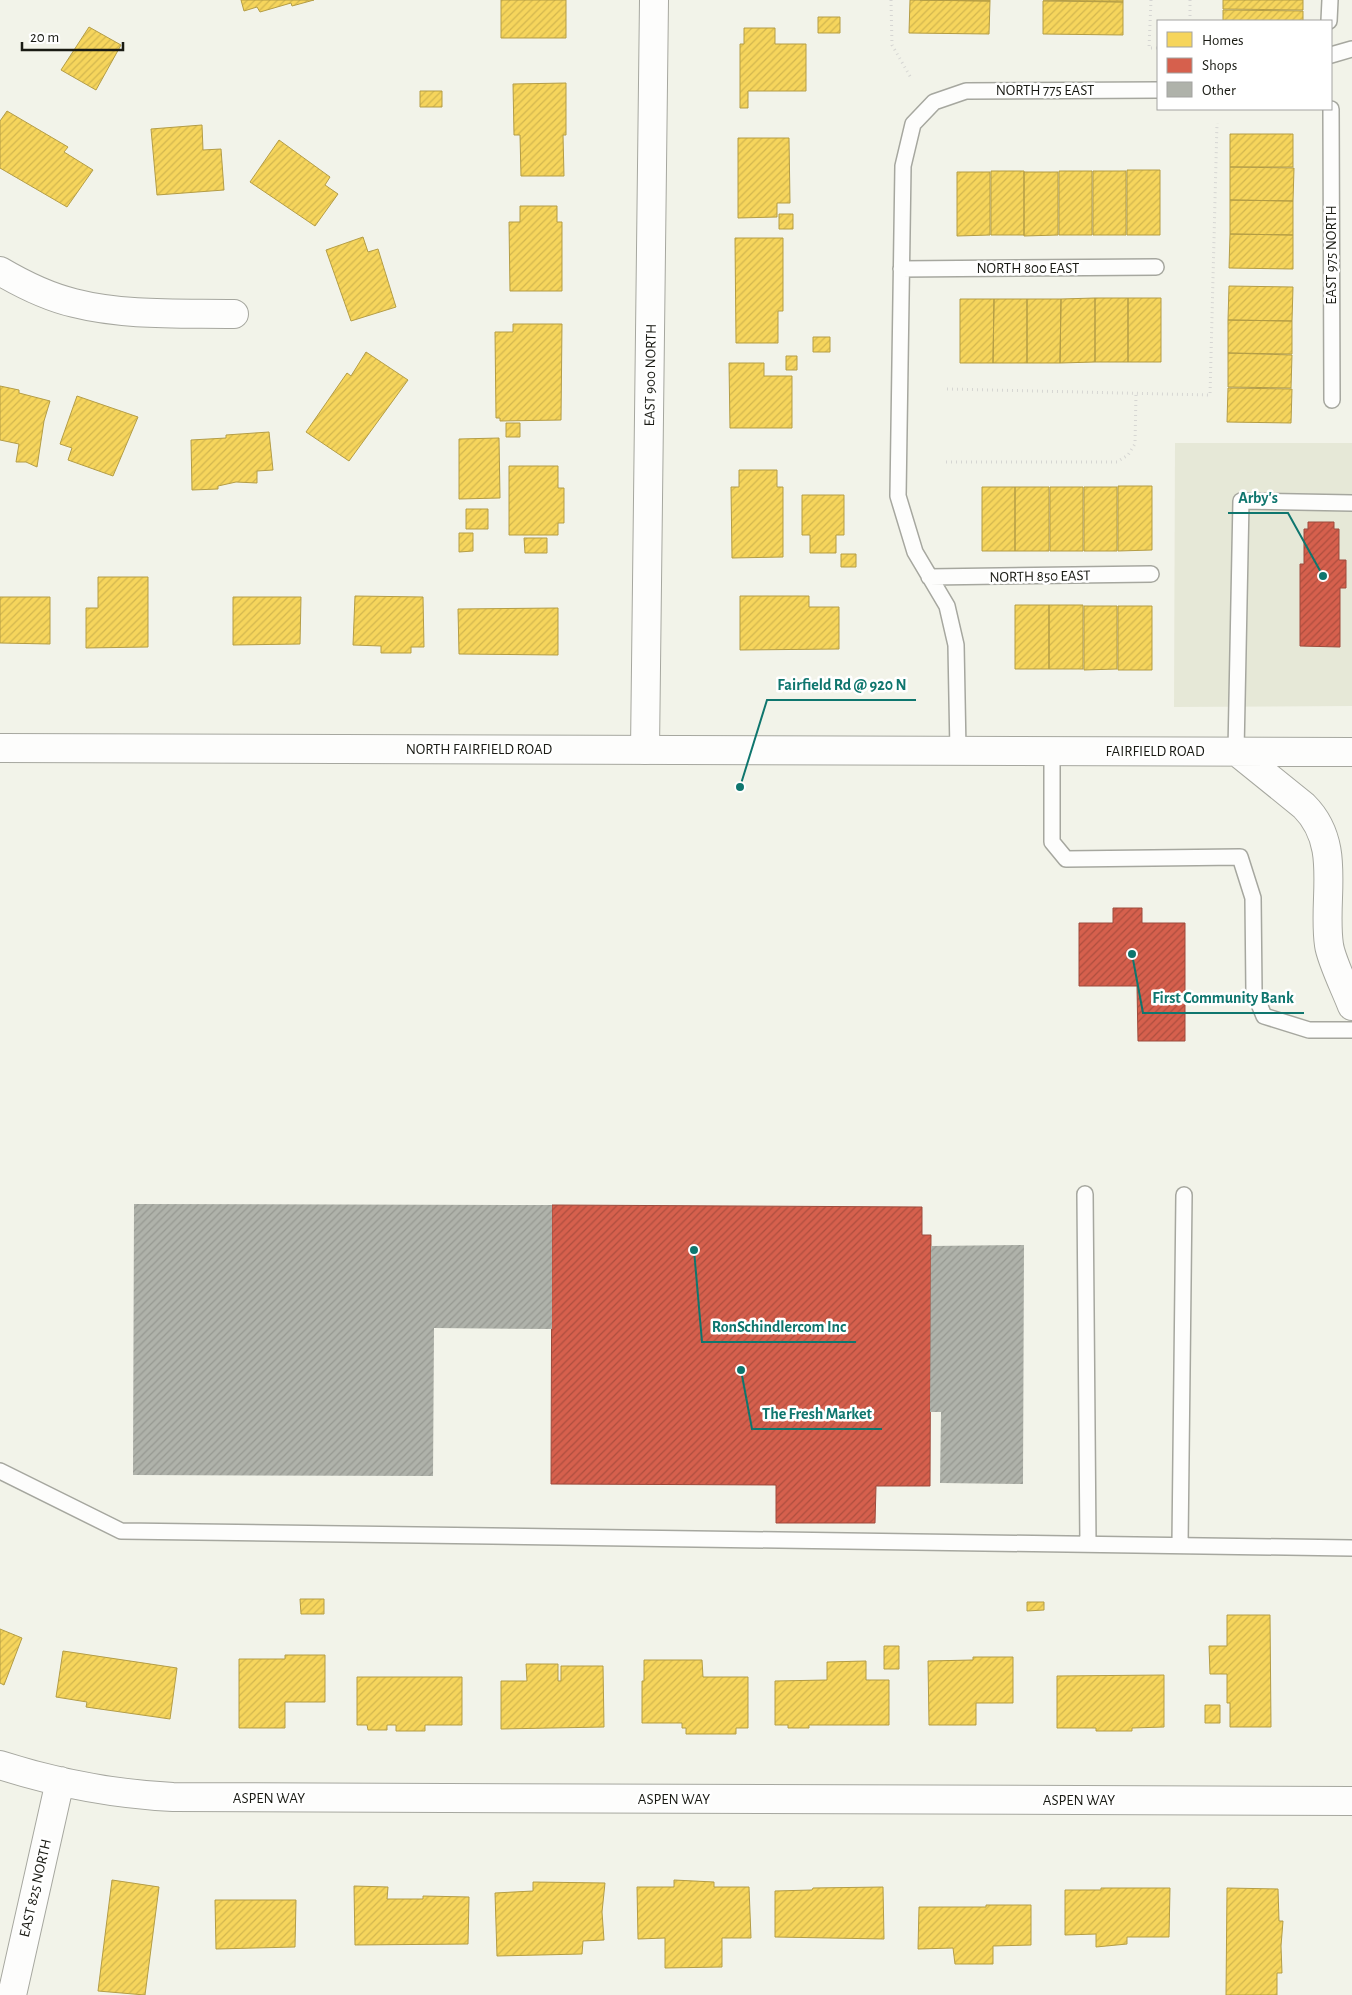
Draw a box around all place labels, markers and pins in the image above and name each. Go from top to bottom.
callout: Arby's [1228,482,1288,513]
callout: Fairfield Rd @ 920 N [767,669,916,700]
callout: First Community Bank [1143,982,1304,1013]
callout: RonSchindlercom Inc [702,1311,856,1342]
callout: The Fresh Market [752,1398,882,1429]

